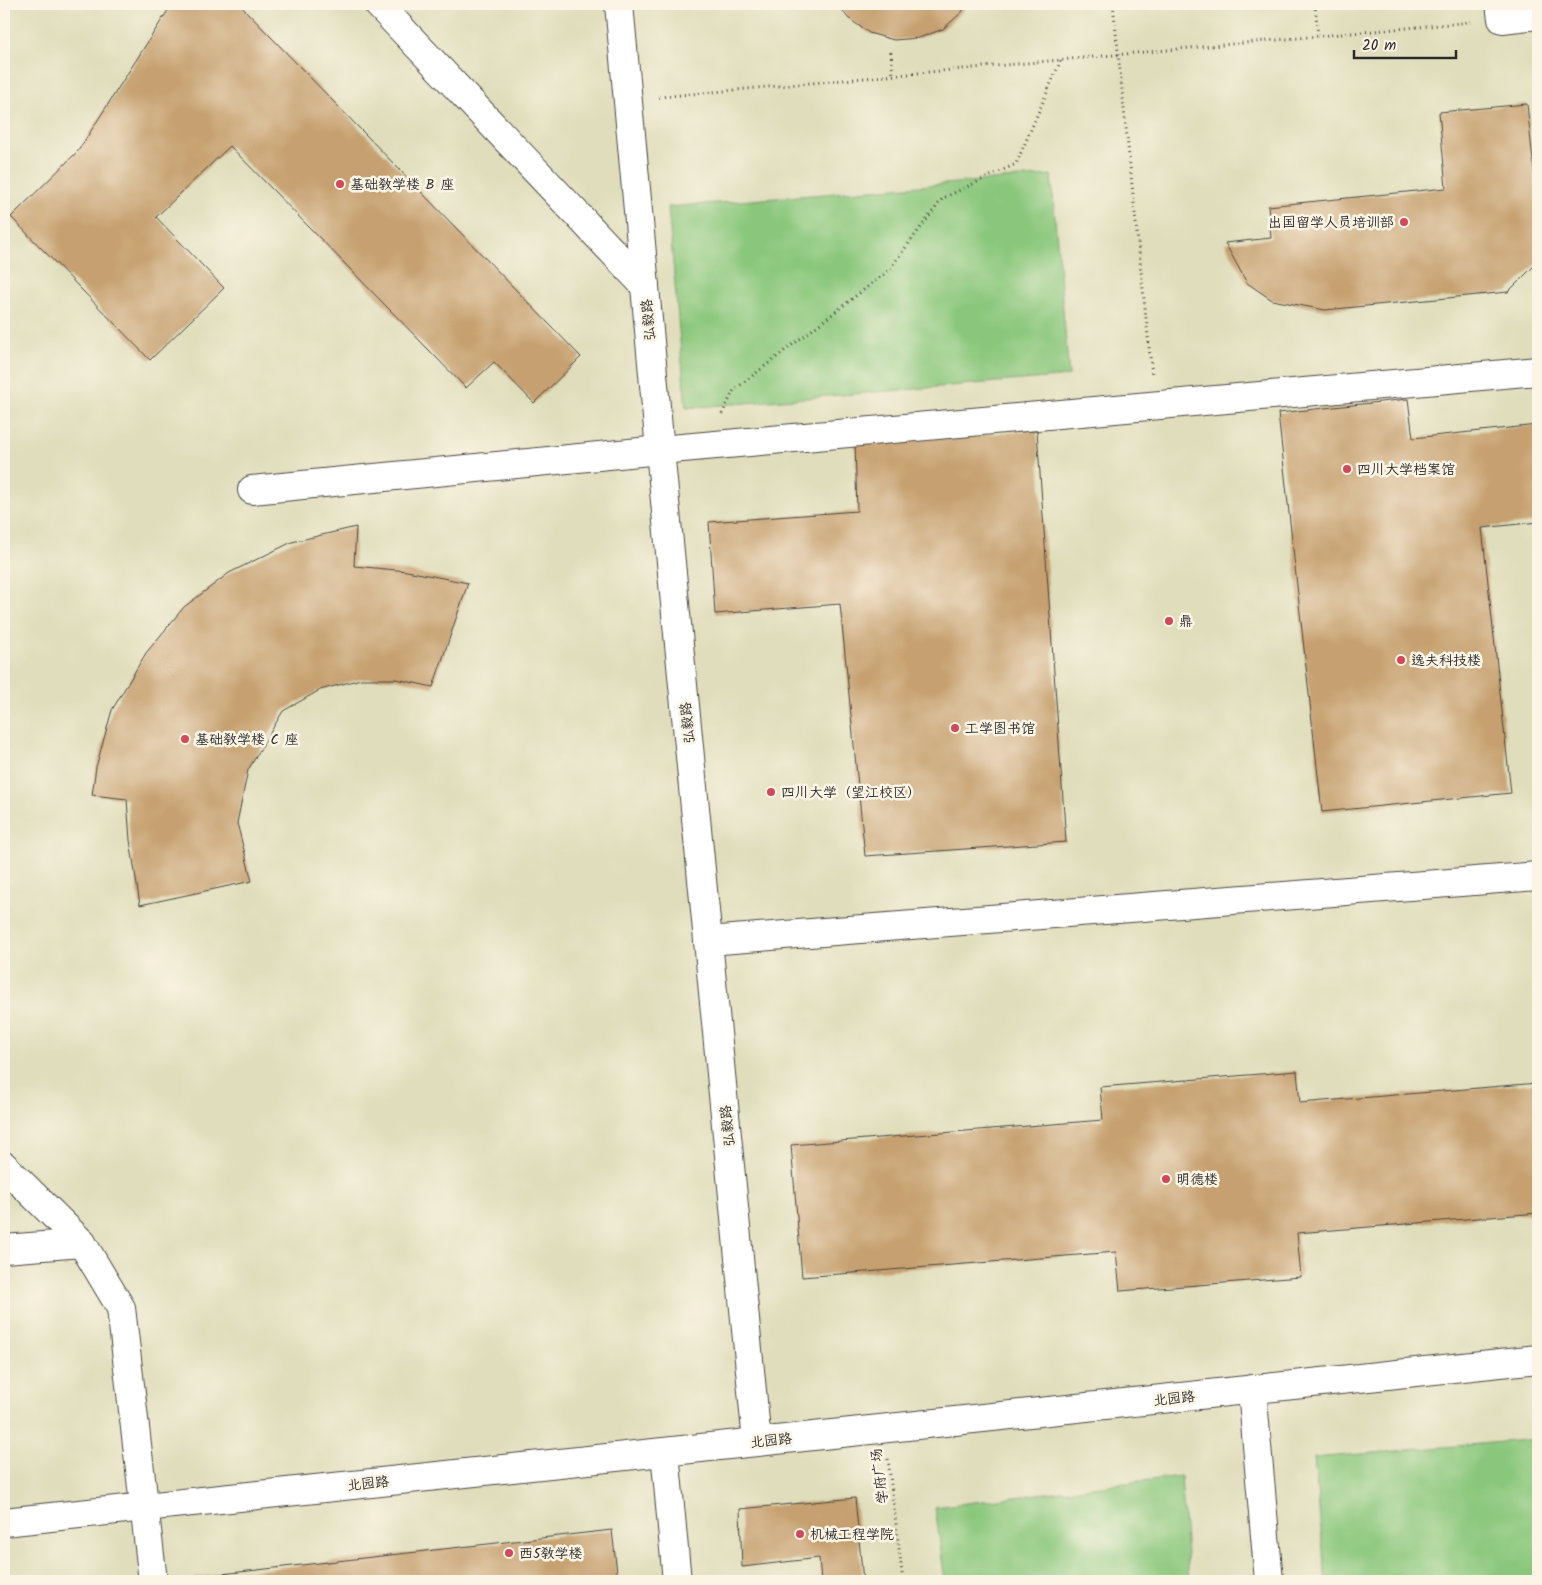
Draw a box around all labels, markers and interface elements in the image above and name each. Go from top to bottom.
scale bar [1354,28,1457,60]
text: 20 m [1362,34,1396,58]
place label: 基础教学楼 B 座 [350,174,454,196]
marker: 基础教学楼 B 座 [334,178,346,190]
place label: 出国留学人员培训部 [1268,212,1394,234]
marker: 出国留学人员培训部 [1398,216,1410,228]
street label: 弘毅路 [636,298,662,342]
place label: 四川大学档案馆 [1357,459,1455,481]
marker: 四川大学档案馆 [1341,463,1353,475]
place label: 鼎 [1179,611,1193,633]
marker: 鼎 [1163,615,1175,627]
place label: 逸夫科技楼 [1411,650,1481,672]
marker: 逸夫科技楼 [1395,654,1407,666]
street label: 弘毅路 [675,701,701,745]
place label: 工学图书馆 [965,718,1035,740]
marker: 工学图书馆 [949,722,961,734]
place label: 基础教学楼 C 座 [195,729,299,751]
marker: 基础教学楼 C 座 [179,733,191,745]
place label: 四川大学（望江校区） [781,782,921,804]
marker: 四川大学（望江校区） [765,786,777,798]
street label: 弘毅路 [715,1104,741,1148]
place label: 明德楼 [1176,1169,1218,1191]
marker: 明德楼 [1160,1173,1172,1185]
street label: 北园路 [1152,1386,1196,1412]
street label: 北园路 [749,1428,793,1454]
street label: 学府广场 [866,1447,894,1505]
street label: 北园路 [346,1471,390,1497]
place label: 机械工程学院 [810,1524,894,1546]
marker: 机械工程学院 [794,1528,806,1540]
place label: 西5教学楼 [519,1543,583,1565]
marker: 西5教学楼 [503,1547,515,1559]

